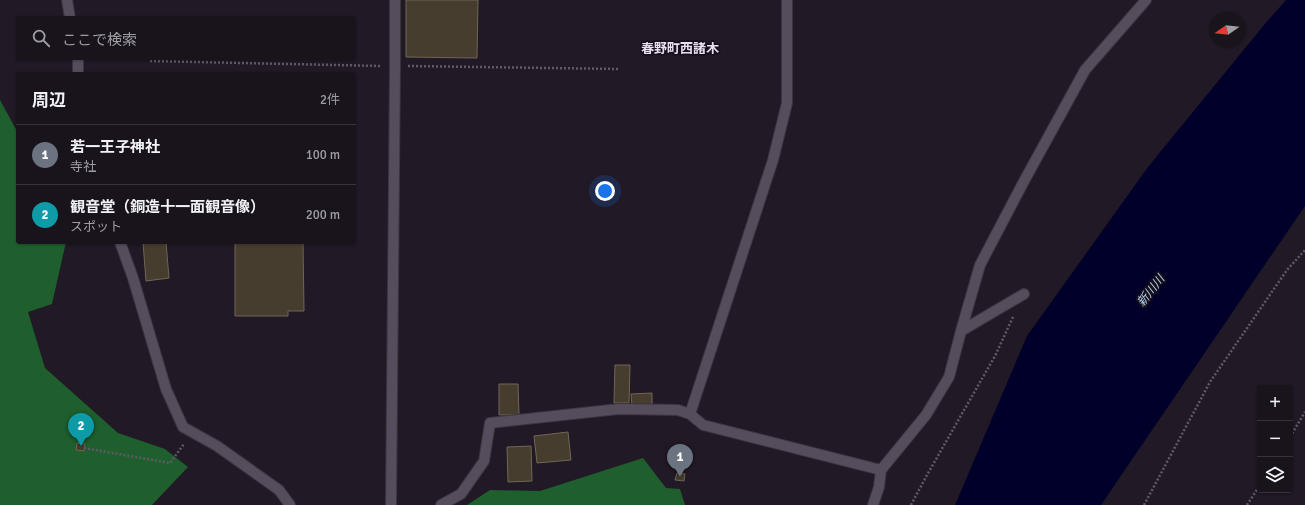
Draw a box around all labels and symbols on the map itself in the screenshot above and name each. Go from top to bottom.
north arrow [1209,12,1245,48]
district label: 春野町西諸木 [641,41,720,57]
your location [595,181,615,201]
water label: 新川川 [1134,271,1169,310]
pin: 2 [68,413,94,446]
pin: 1 [667,444,693,477]

